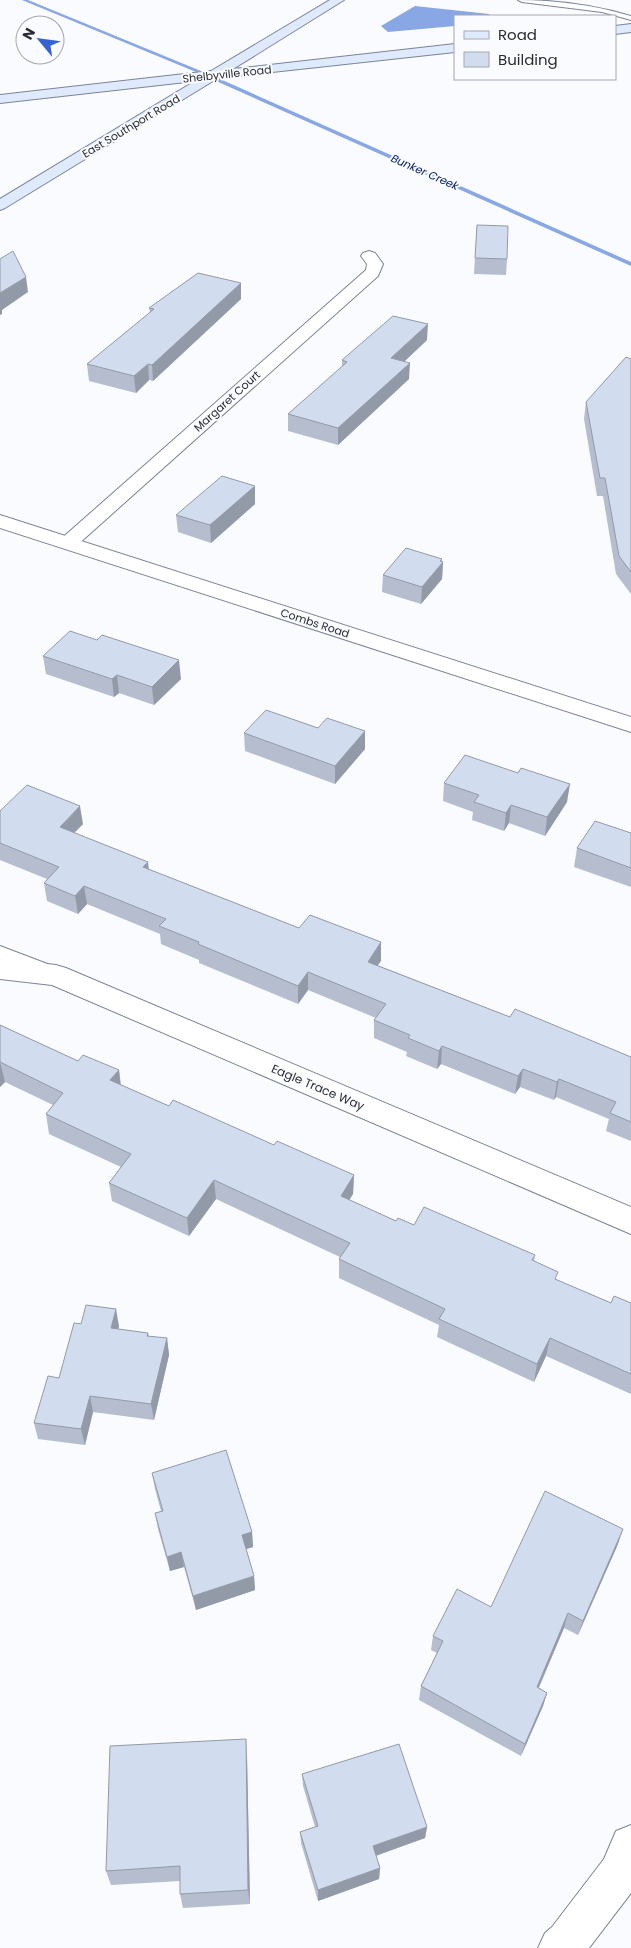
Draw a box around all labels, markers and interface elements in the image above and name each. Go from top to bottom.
north arrow [15,15,65,65]
legend [454,15,616,80]
text: N [17,24,40,43]
text: Road [498,24,537,45]
text: Building [498,49,558,70]
street label: Shelbyville Road [182,61,272,87]
street label: East Southport Road [79,90,183,162]
water label: Bunker Creek [389,150,463,195]
street label: Margaret Court [190,367,264,435]
street label: Combs Road [278,604,352,642]
street label: Eagle Trace Way [269,1060,367,1114]

